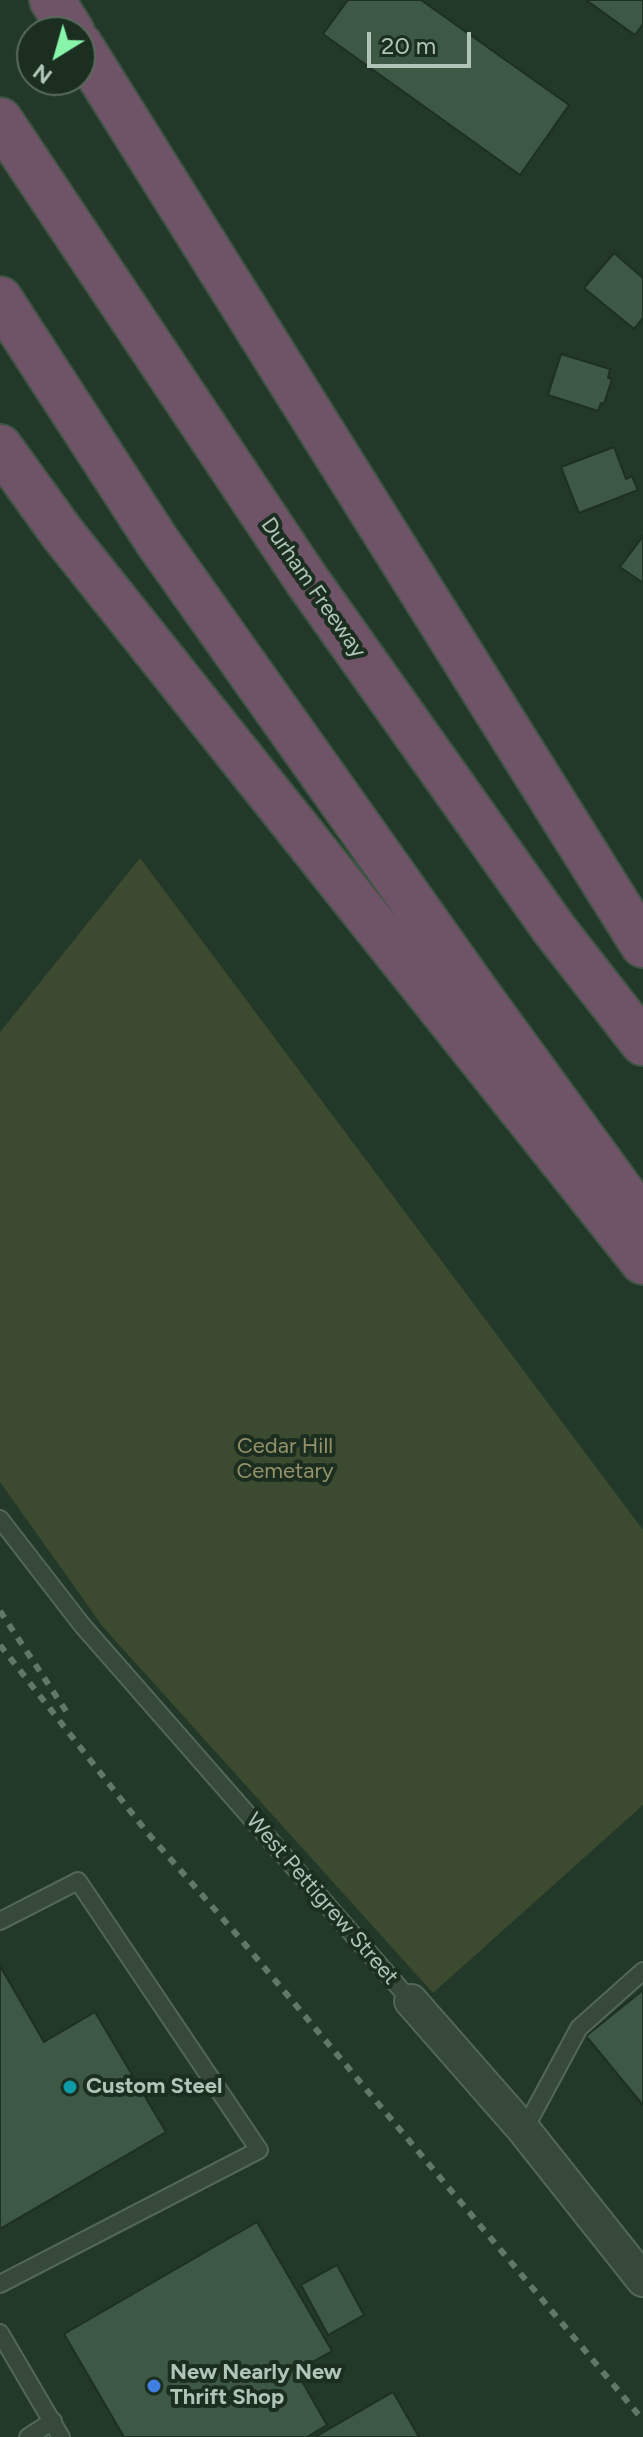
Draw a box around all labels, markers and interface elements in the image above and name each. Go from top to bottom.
north arrow [16,16,96,96]
scale bar [371,16,475,66]
text: 20 m [381,31,436,60]
text: N [28,58,57,90]
street label: Durham Freeway [255,513,371,663]
park label: Cedar Hill Cemetary [236,1434,334,1486]
street label: West Pettigrew Street [240,1808,404,1990]
place label: Custom Steel [86,2074,222,2100]
marker: Custom Steel [61,2078,79,2096]
place label: New Nearly New Thrift Shop [170,2360,342,2412]
marker: New Nearly New Thrift Shop [145,2377,163,2395]

